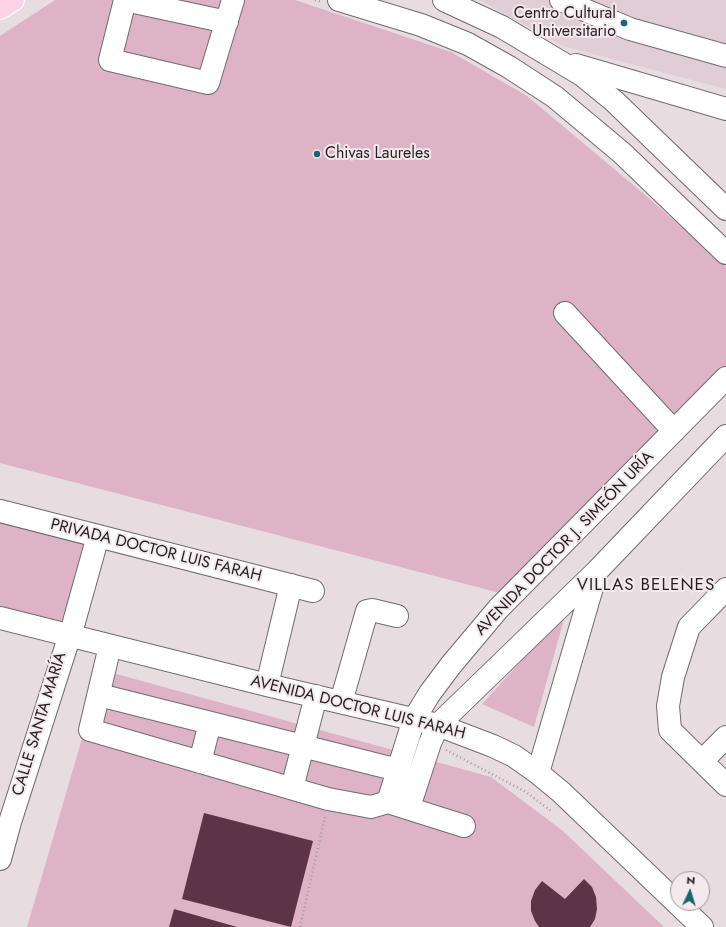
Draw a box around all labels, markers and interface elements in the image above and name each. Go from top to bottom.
place label: Centro Cultural Universitario [514,4,616,42]
marker: Centro Cultural Universitario [619,18,629,28]
place label: Chivas Laureles [325,144,430,164]
marker: Chivas Laureles [312,149,322,159]
street label: AVENIDA DOCTOR J. SIMEÓN URÍA [472,448,658,640]
street label: PRIVADA DOCTOR LUIS FARAH [48,515,264,587]
district label: VILLAS BELENES [577,576,715,596]
street label: CALLE SANTA MARÍA [9,650,71,798]
street label: AVENIDA DOCTOR LUIS FARAH [249,672,467,744]
north arrow [670,871,710,911]
text: N [686,872,696,888]

